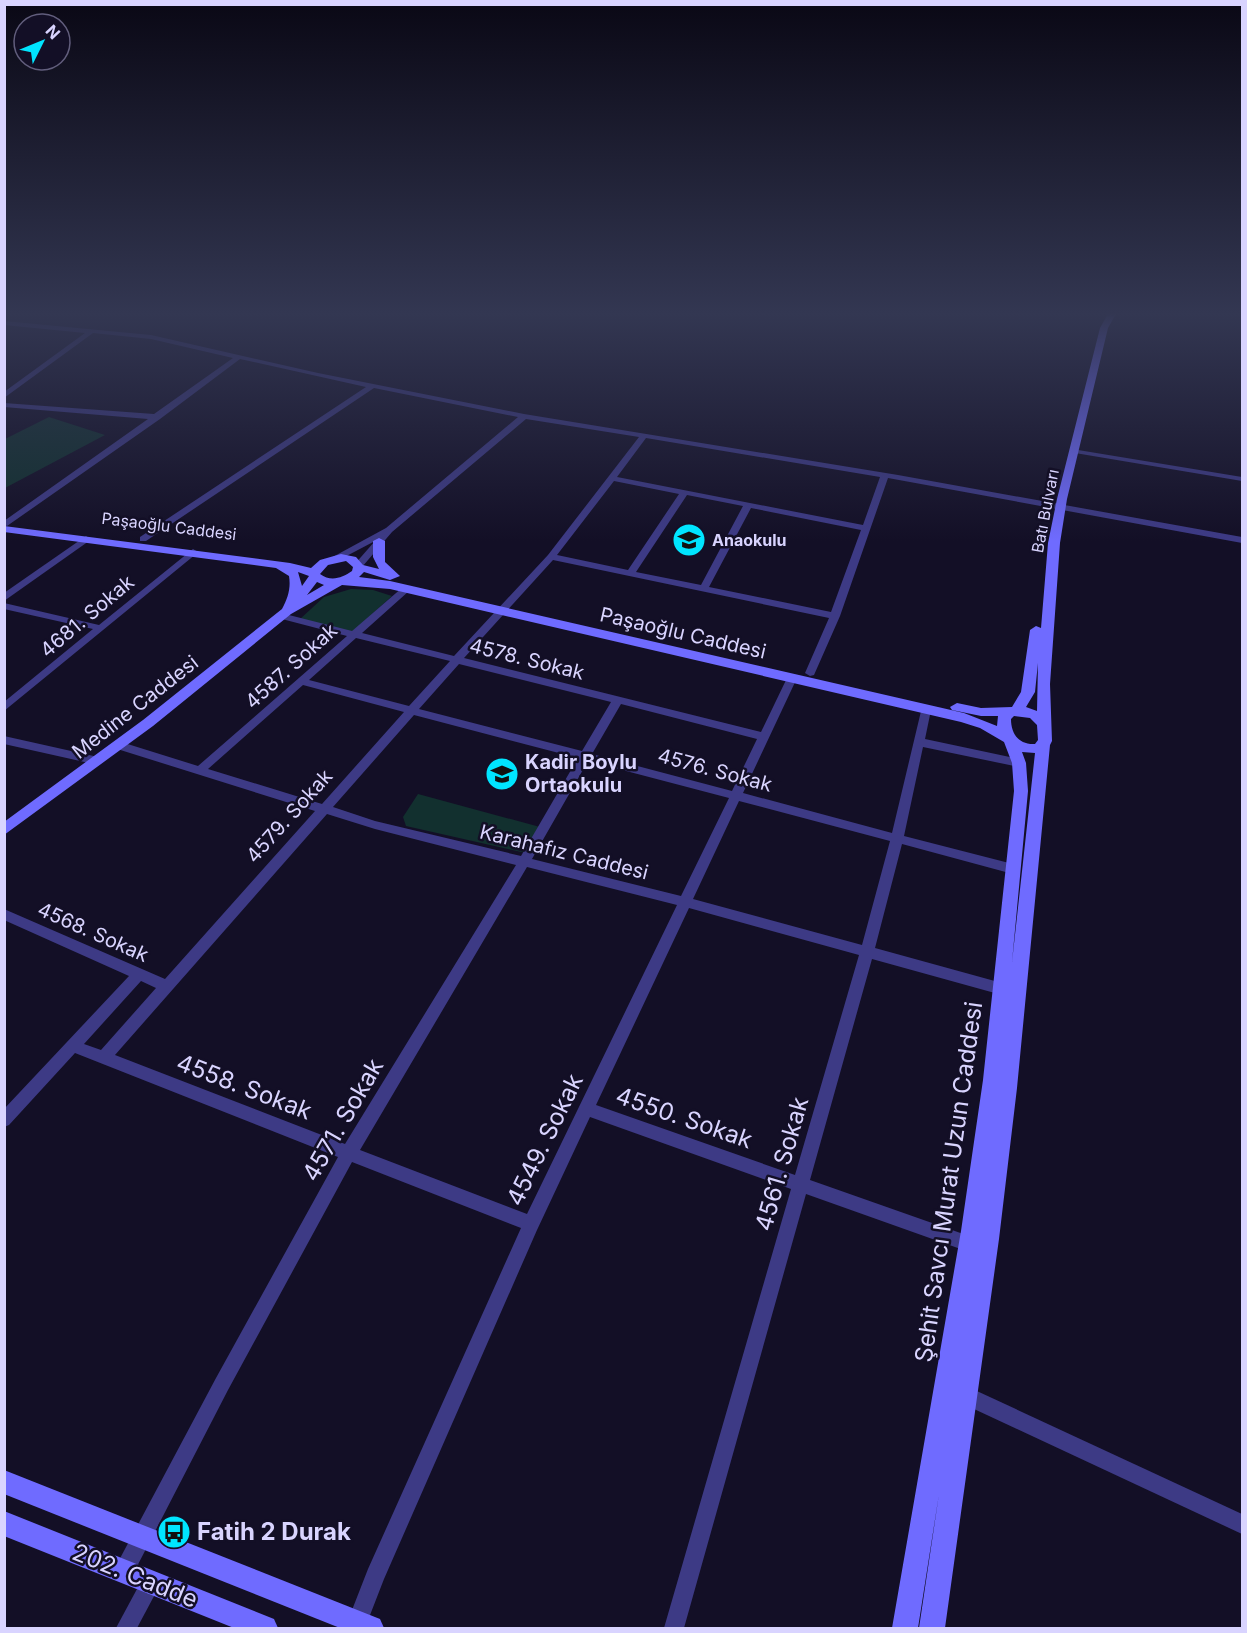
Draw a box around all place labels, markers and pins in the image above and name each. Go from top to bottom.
school or university icon: Anaokulu [671,522,707,558]
place label: Anaokulu [712,530,787,550]
place label: Kadir Boylu Ortaokulu [525,750,637,797]
school or university icon: Kadir Boylu Ortaokulu [484,756,520,792]
bus stop icon: Fatih 2 Durak [156,1514,192,1550]
place label: Fatih 2 Durak [197,1517,351,1546]

